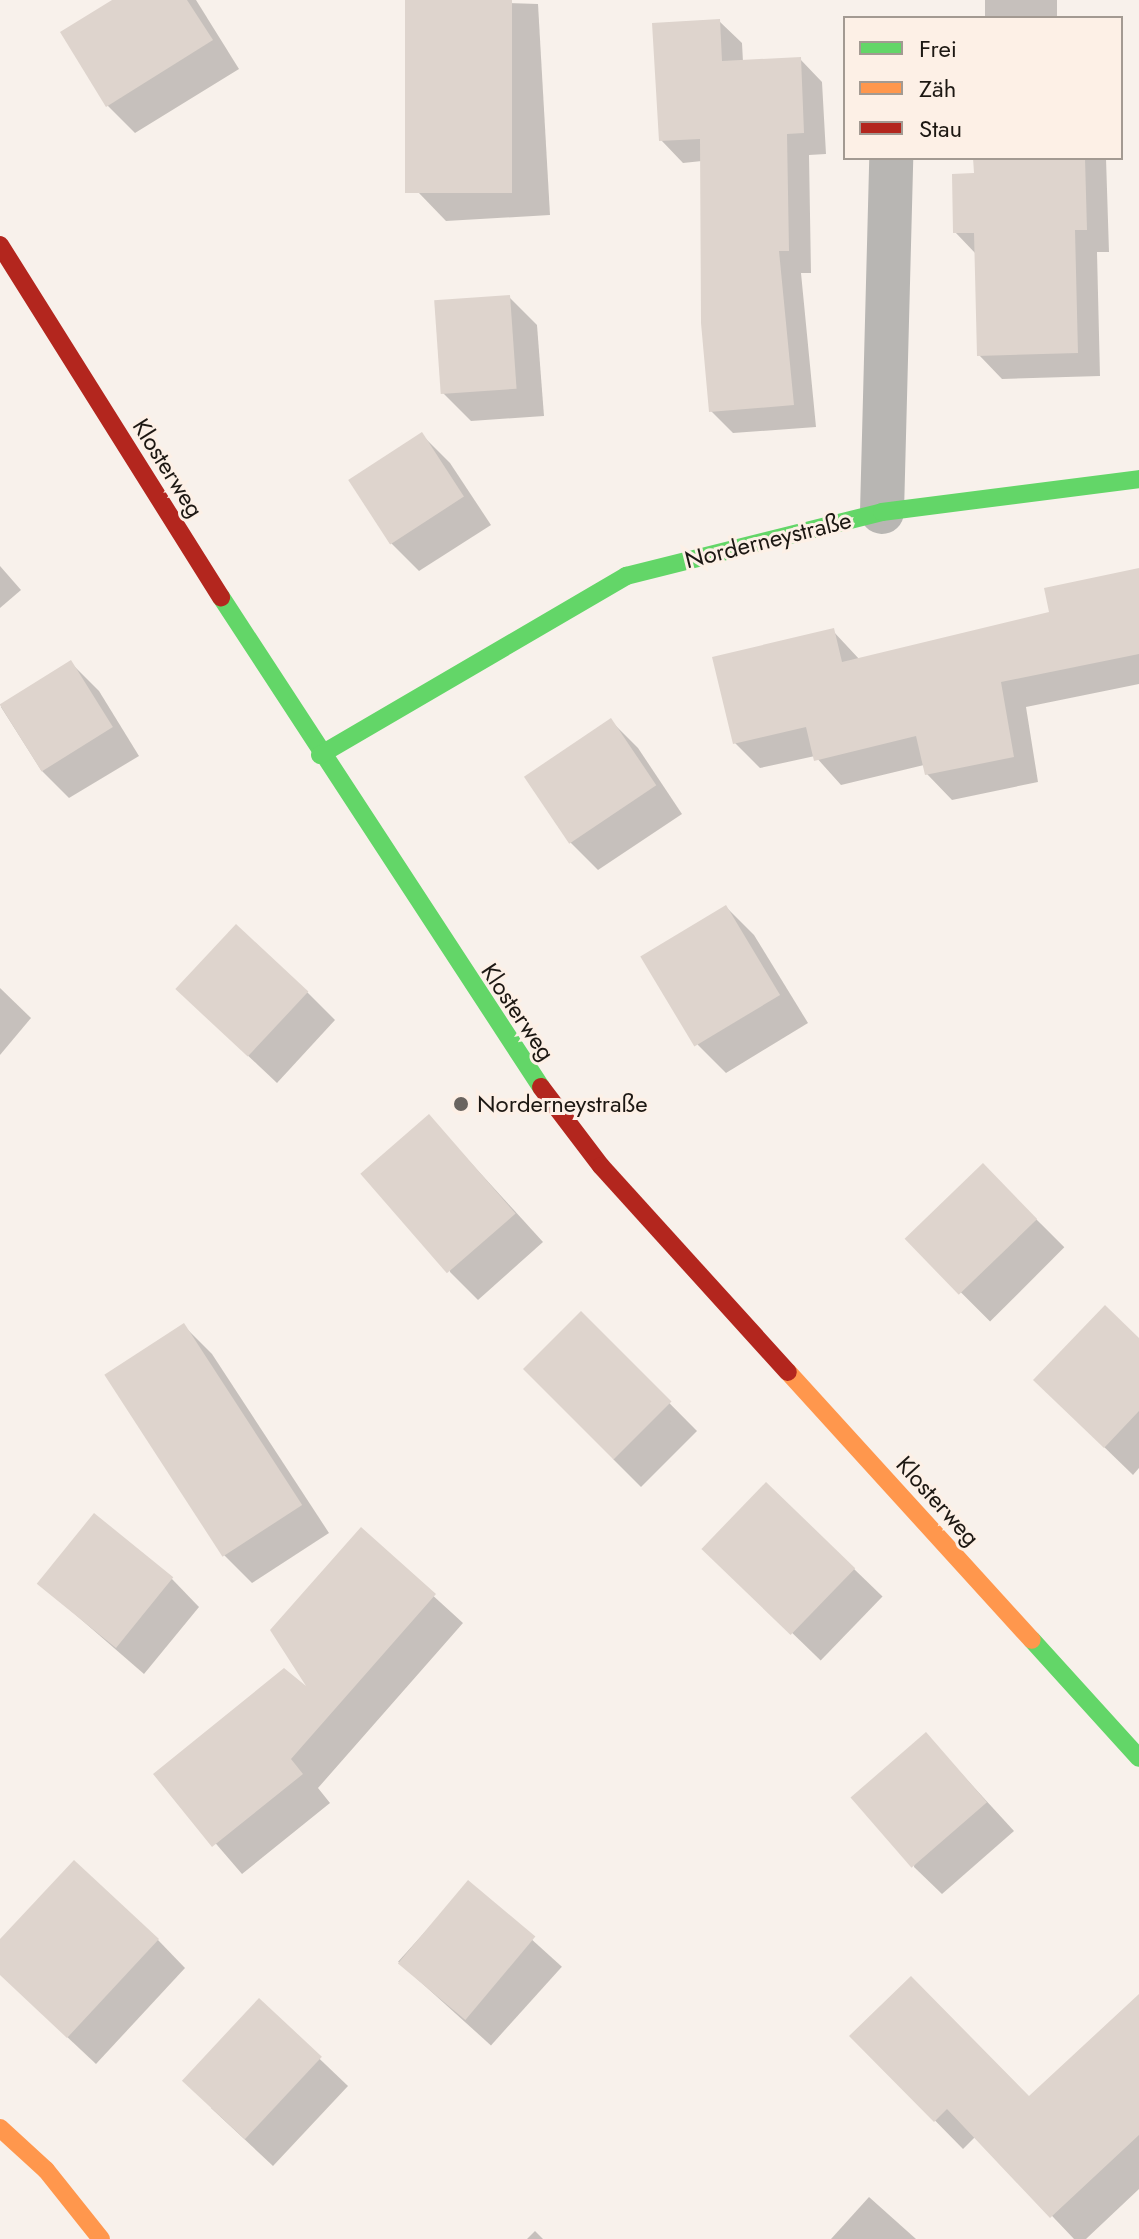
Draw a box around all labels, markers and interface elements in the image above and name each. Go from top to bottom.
legend [843,16,1123,160]
text: Frei [919,31,957,66]
text: Zäh [919,71,956,106]
text: Stau [919,111,962,146]
street label: Klosterweg [126,413,210,523]
street label: Norderneystraße [682,505,854,575]
street label: Klosterweg [475,958,561,1066]
place label: Norderneystraße [477,1090,647,1118]
marker: Norderneystraße [452,1095,470,1113]
street label: Klosterweg [890,1450,986,1552]

